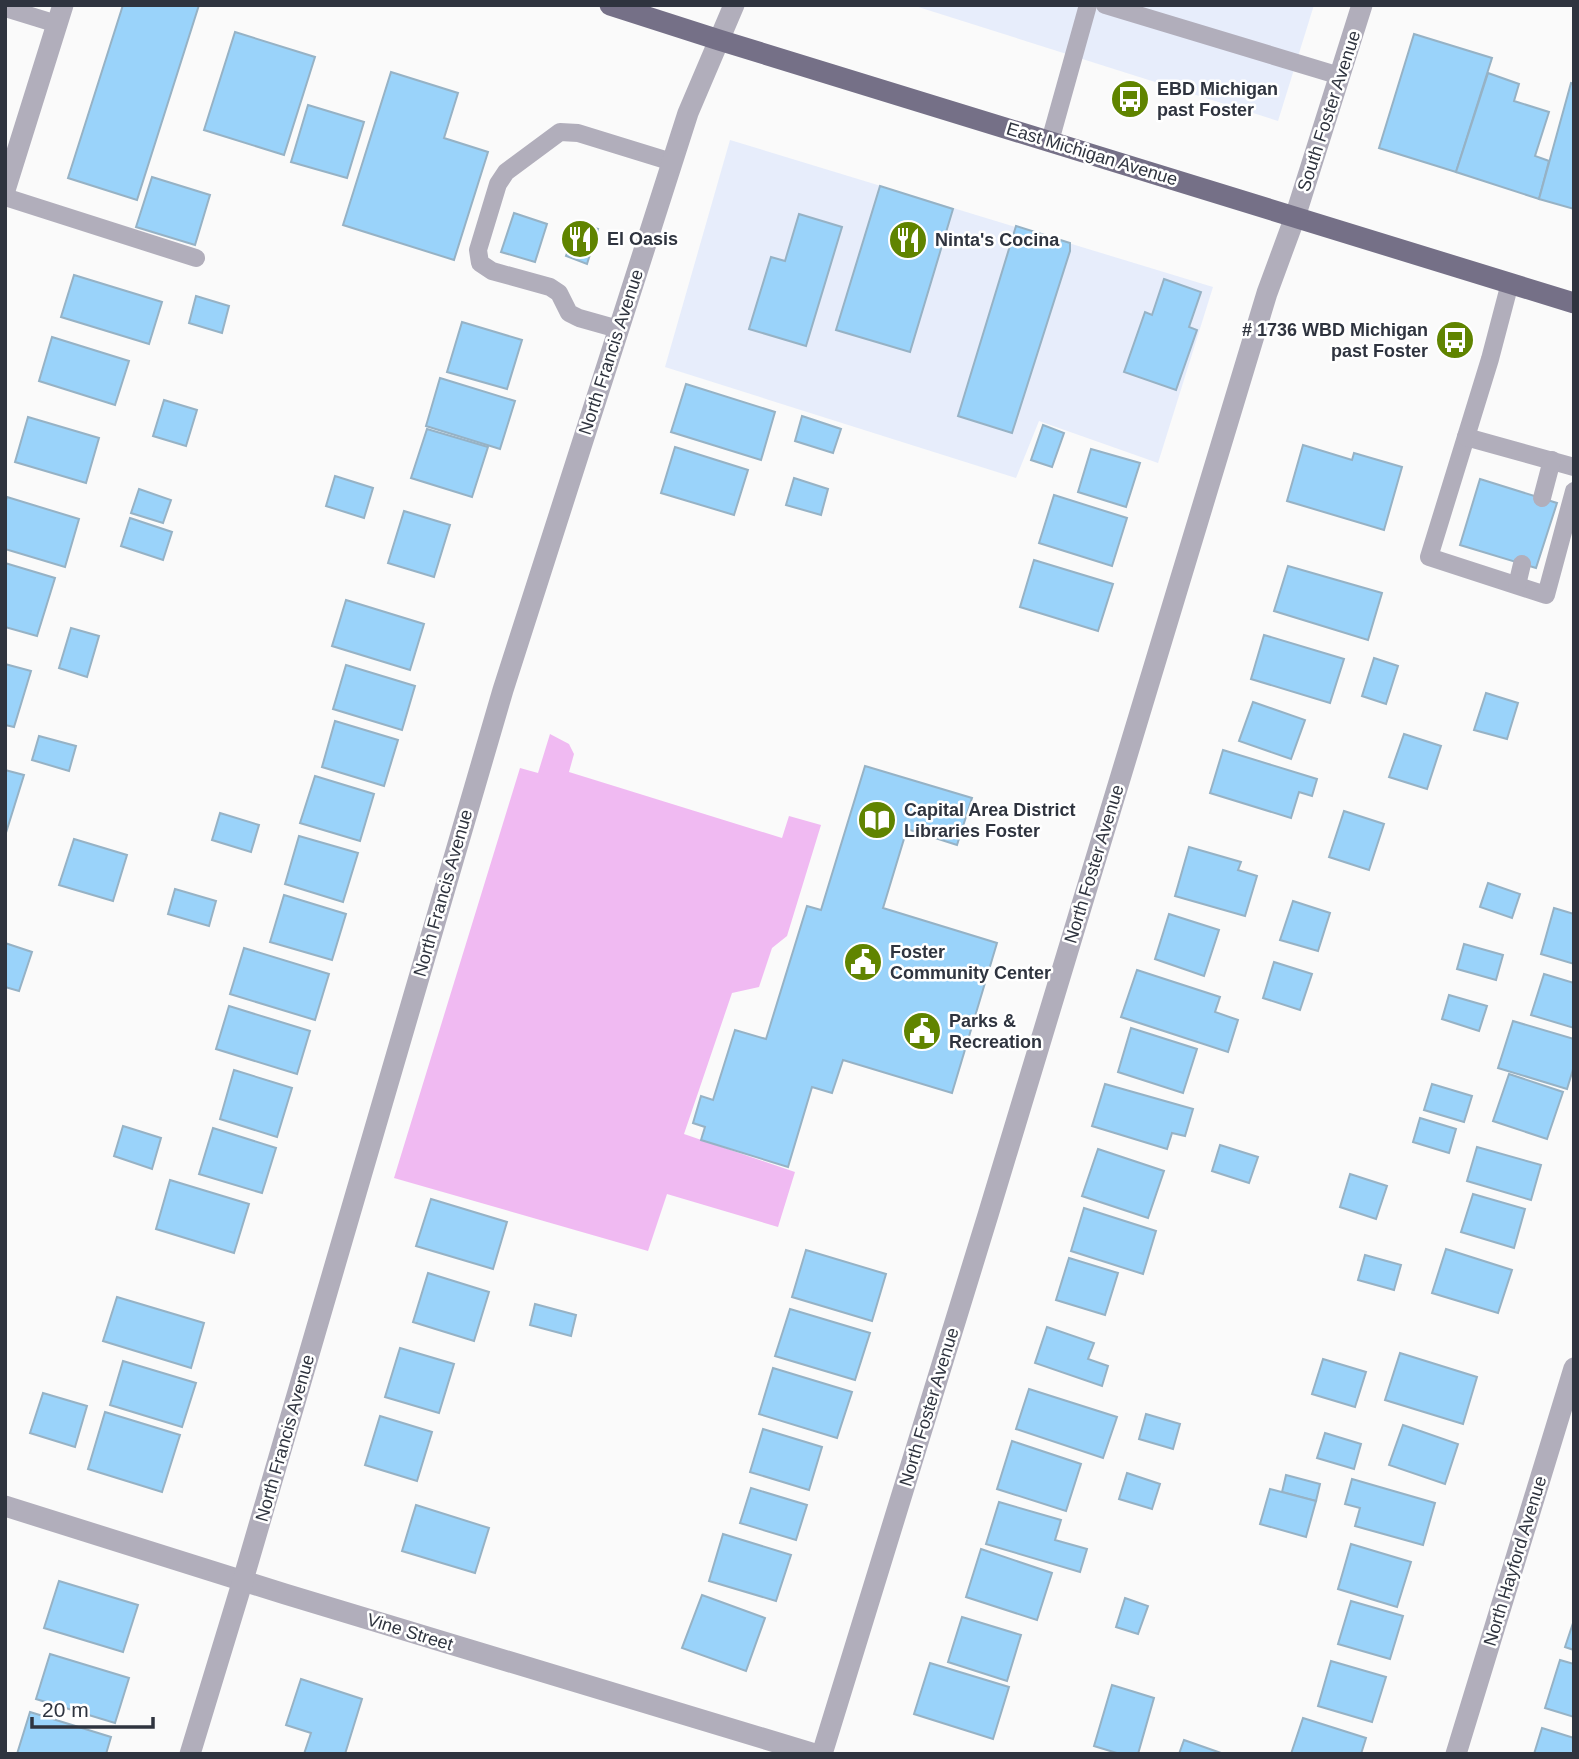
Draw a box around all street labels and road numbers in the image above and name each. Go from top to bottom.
street label: South Foster Avenue [1294,28,1364,194]
street label: East Michigan Avenue [1004,118,1180,190]
street label: North Francis Avenue [575,267,647,437]
street label: North Foster Avenue [1060,782,1128,946]
street label: North Francis Avenue [410,807,476,979]
street label: North Foster Avenue [895,1325,963,1489]
street label: North Francis Avenue [252,1352,318,1524]
street label: North Hayford Avenue [1480,1474,1550,1648]
street label: Vine Street [365,1609,455,1655]

